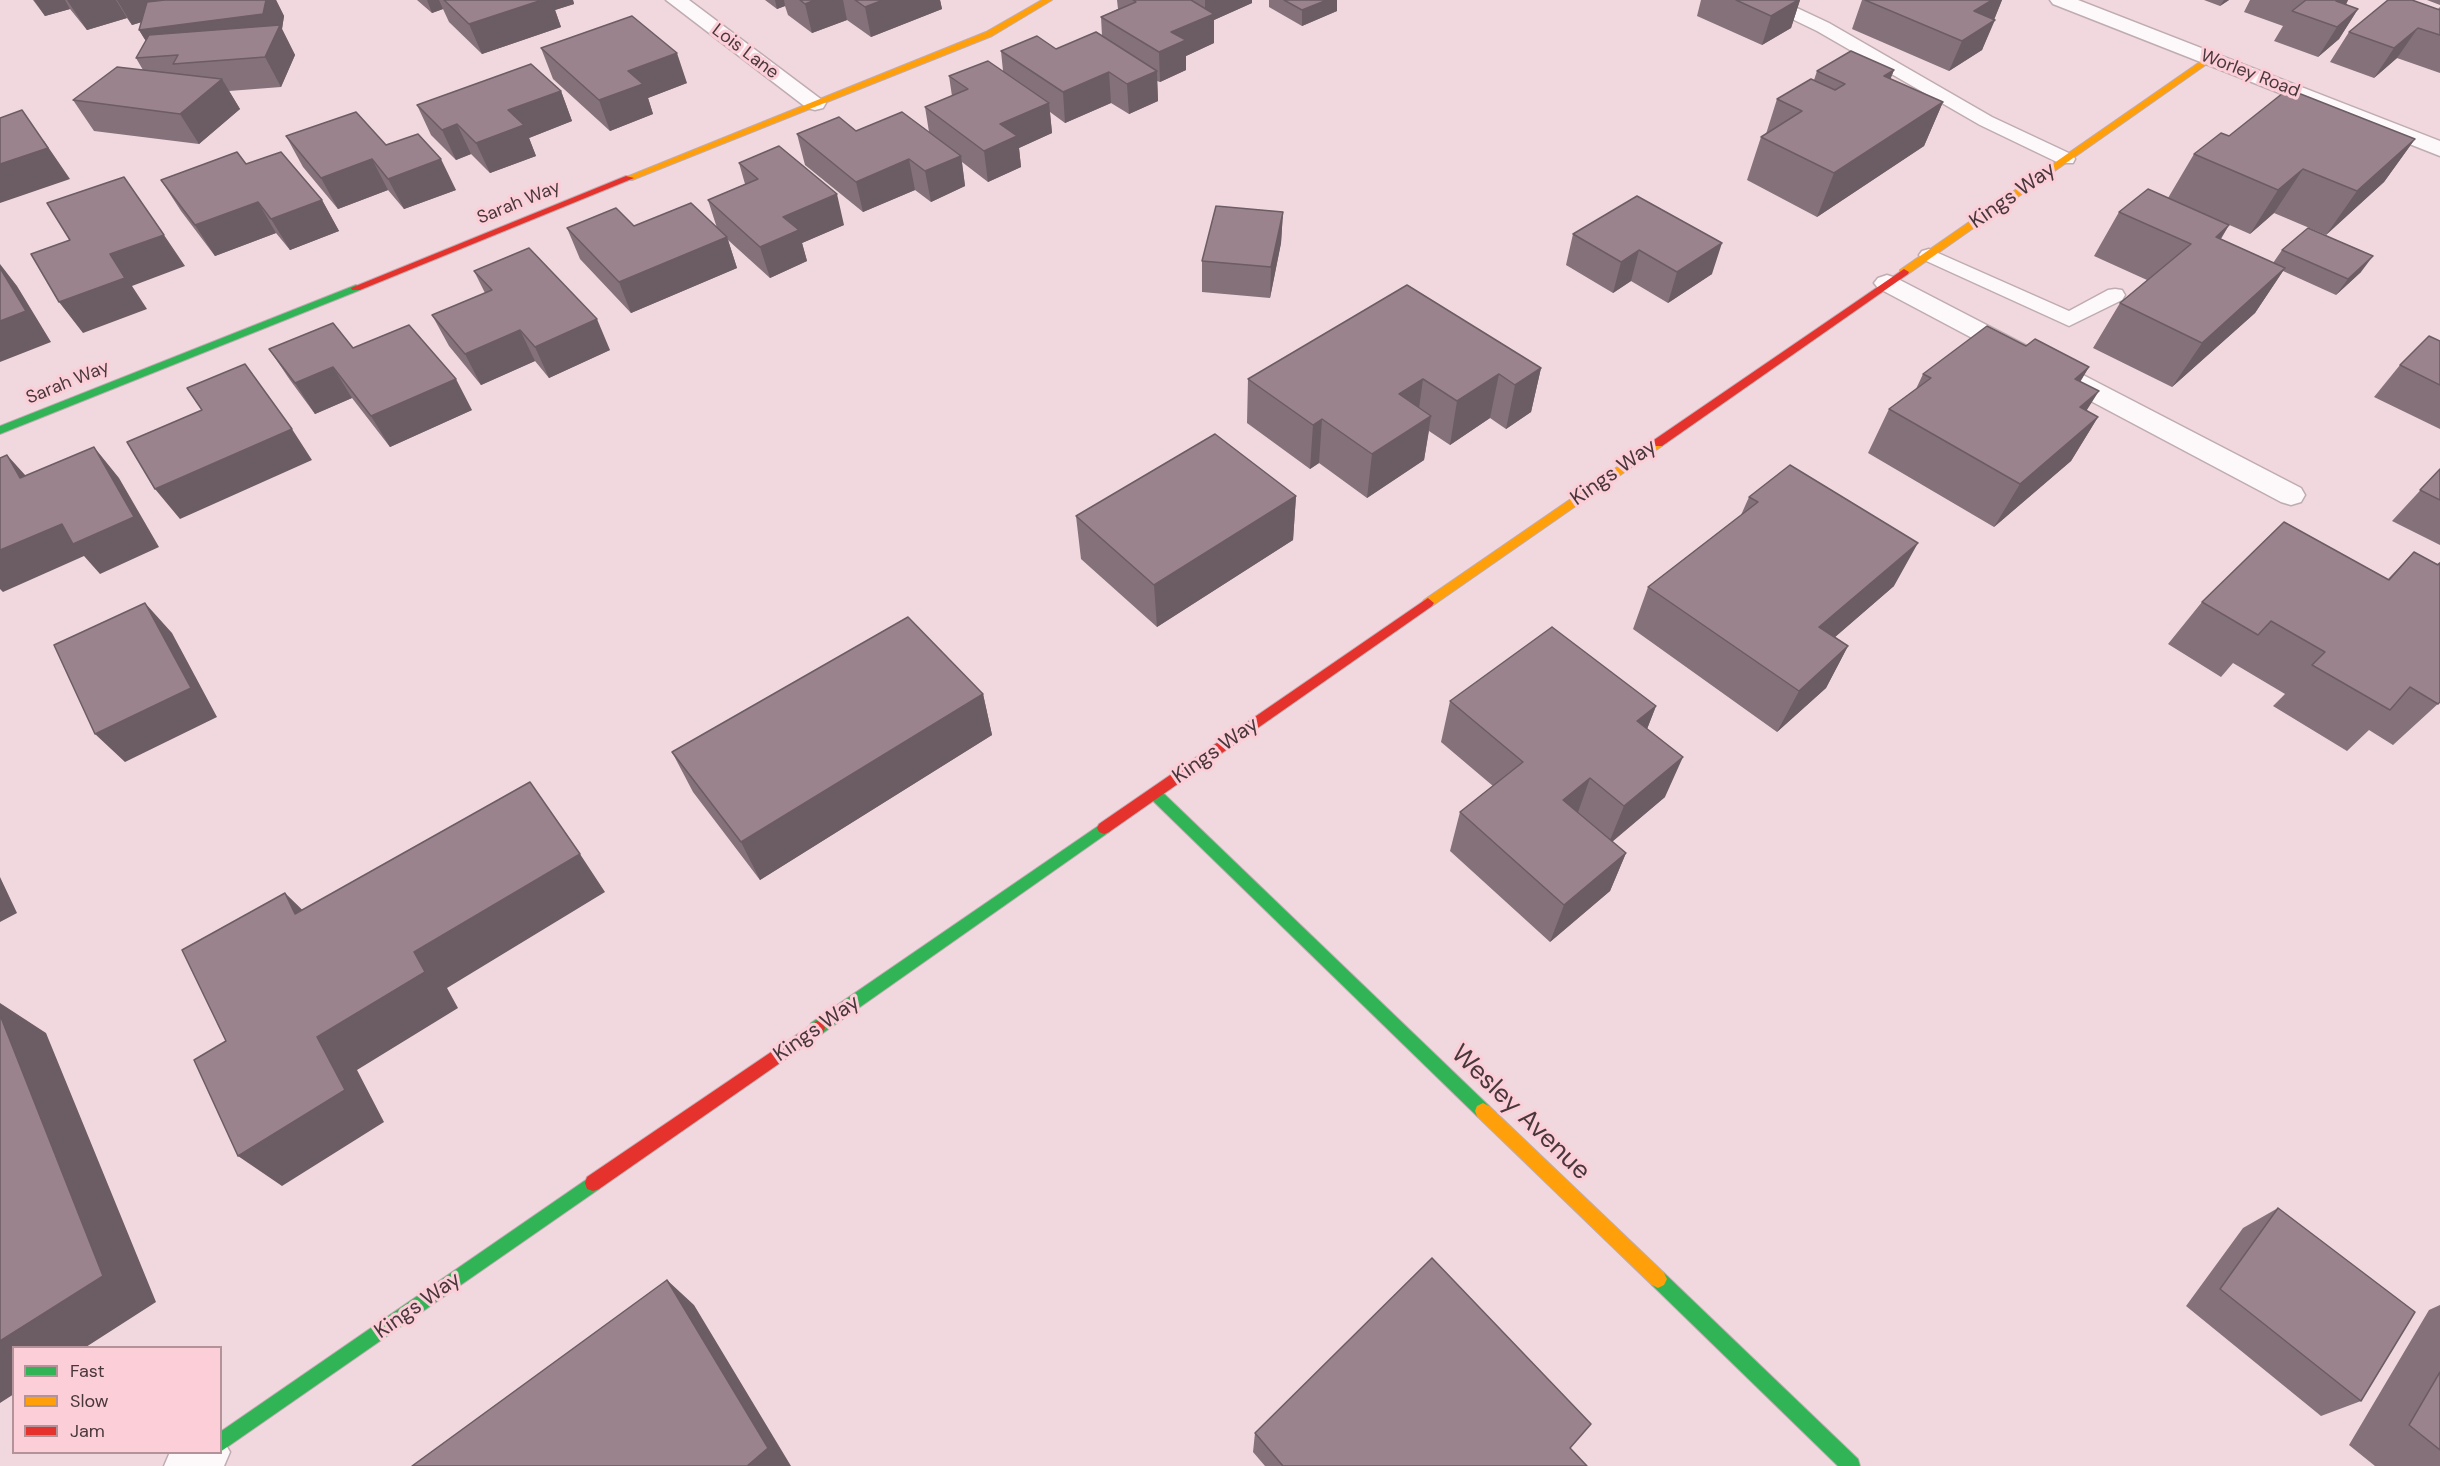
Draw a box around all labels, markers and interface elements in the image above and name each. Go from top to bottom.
street label: Lois Lane [707,20,783,84]
street label: Worley Road [2197,45,2303,103]
street label: Kings Way [1965,157,2061,235]
street label: Sarah Way [474,177,564,229]
street label: Sarah Way [23,357,113,409]
street label: Kings Way [1566,434,1662,512]
street label: Kings Way [1168,712,1264,790]
street label: Kings Way [769,990,865,1068]
street label: Wesley Avenue [1444,1039,1596,1187]
street label: Kings Way [370,1267,466,1345]
legend [12,1346,222,1454]
text: Fast [70,1359,105,1383]
text: Slow [70,1389,109,1413]
text: Jam [70,1419,105,1443]

